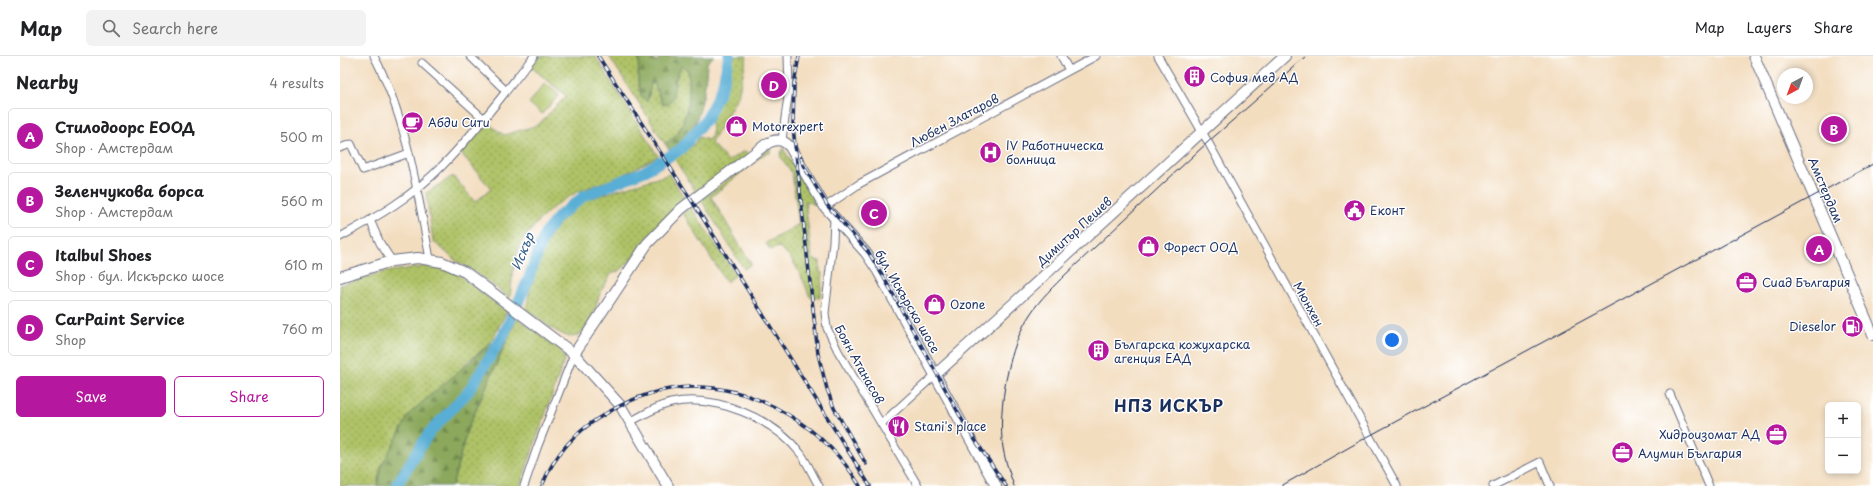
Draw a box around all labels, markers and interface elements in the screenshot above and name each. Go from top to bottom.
search box [86,10,366,46]
text: Map [20,14,62,42]
text: Search here [132,16,218,39]
icon: search [100,17,122,39]
text: Map [1695,17,1725,38]
text: Layers [1747,17,1792,38]
text: Share [1814,17,1853,38]
building icon: София мед АД [1182,64,1208,90]
place label: София мед АД [1210,68,1298,86]
north arrow [1777,68,1813,104]
text: Nearby [16,69,78,95]
pin: D [761,70,787,100]
text: 4 results [270,73,324,92]
street label: Любен Златаров [906,89,1002,151]
cafe icon: Абди Сити [399,109,425,135]
place label: Абди Сити [428,113,490,131]
shop icon: Motorexpert [724,113,750,139]
pin: B [1821,114,1847,144]
text: Стилодоорс ЕООД [55,115,195,138]
place label: Motorexpert [752,117,823,135]
text: A [25,127,35,146]
text: 500 m [280,127,323,146]
place label: IV Работническа болница [1006,136,1104,168]
text: Shop · Амстердам [55,138,173,157]
hospital icon: IV Работническа болница [977,139,1003,165]
street label: Амстердам [1804,154,1848,226]
text: Зеленчукова борса [55,179,204,202]
text: B [26,191,34,210]
text: 560 m [281,191,323,210]
street label: Димитър Пешев [1032,192,1116,270]
public building icon: Еконт [1341,197,1367,223]
pin: C [861,198,887,228]
place label: Еконт [1370,201,1405,219]
text: Shop · Амстердам [55,202,173,221]
water label: Искър [506,228,538,272]
shop icon: Форест ООД [1135,234,1161,260]
pin: A [1806,234,1832,264]
place label: Форест ООД [1164,238,1239,256]
text: Italbul Shoes [55,243,152,266]
street label: бул. Искърско шосе [871,246,945,356]
text: C [25,255,35,274]
text: 610 m [284,255,323,274]
text: Shop · бул. Искърско шосе [55,266,224,285]
office icon: Сиад България [1733,269,1759,295]
place label: Сиад България [1762,273,1851,291]
street label: Мюнхен [1289,278,1329,330]
shop icon: Ozone [921,291,947,317]
place label: Ozone [950,295,986,313]
text: CarPaint Service [55,307,185,330]
fuel station icon: Dieselor [1839,313,1865,339]
place label: Dieselor [1789,317,1836,335]
text: D [25,319,35,338]
text: 760 m [282,319,323,338]
street label: Боян Атанасов [831,321,889,407]
text: Shop [55,330,86,349]
your location [1382,330,1402,350]
place label: Българска кожухарска агенция ЕАД [1114,335,1251,367]
building icon: Българска кожухарска агенция ЕАД [1085,338,1111,364]
button: Save [16,376,166,417]
button: Share [174,376,324,417]
district label: НПЗ ИСКЪР [1114,393,1224,417]
map controls [1825,402,1861,474]
button: + [1825,402,1861,438]
restaurant icon: Stani's place [886,413,912,439]
place label: Stani's place [914,417,986,435]
office icon: Хидроизомат АД [1763,421,1789,447]
place label: Хидроизомат АД [1659,425,1760,443]
button: − [1825,438,1861,474]
office icon: Алумин България [1610,440,1636,466]
place label: Алумин България [1638,444,1742,462]

